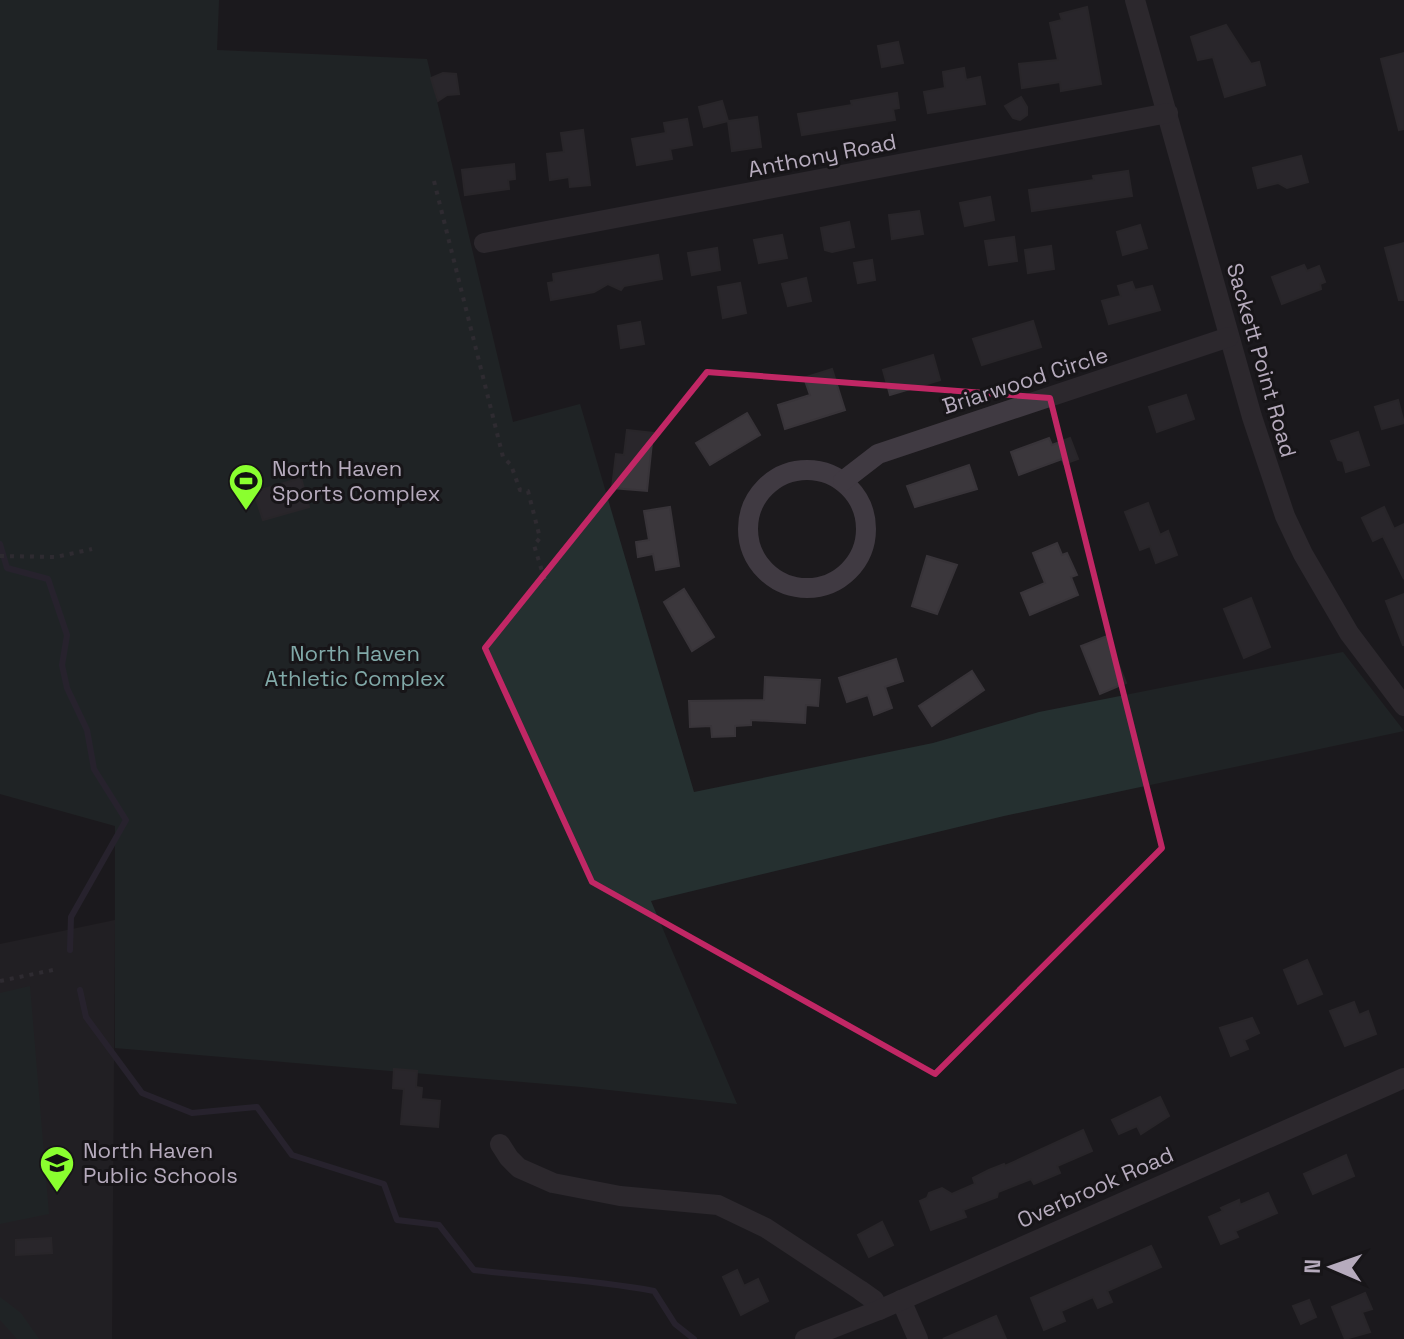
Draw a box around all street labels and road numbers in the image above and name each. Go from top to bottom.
street label: Anthony Road [745,127,899,183]
street label: Sackett Point Road [1221,260,1303,460]
street label: Briarwood Circle [939,340,1111,420]
street label: Overbrook Road [1012,1140,1178,1234]

